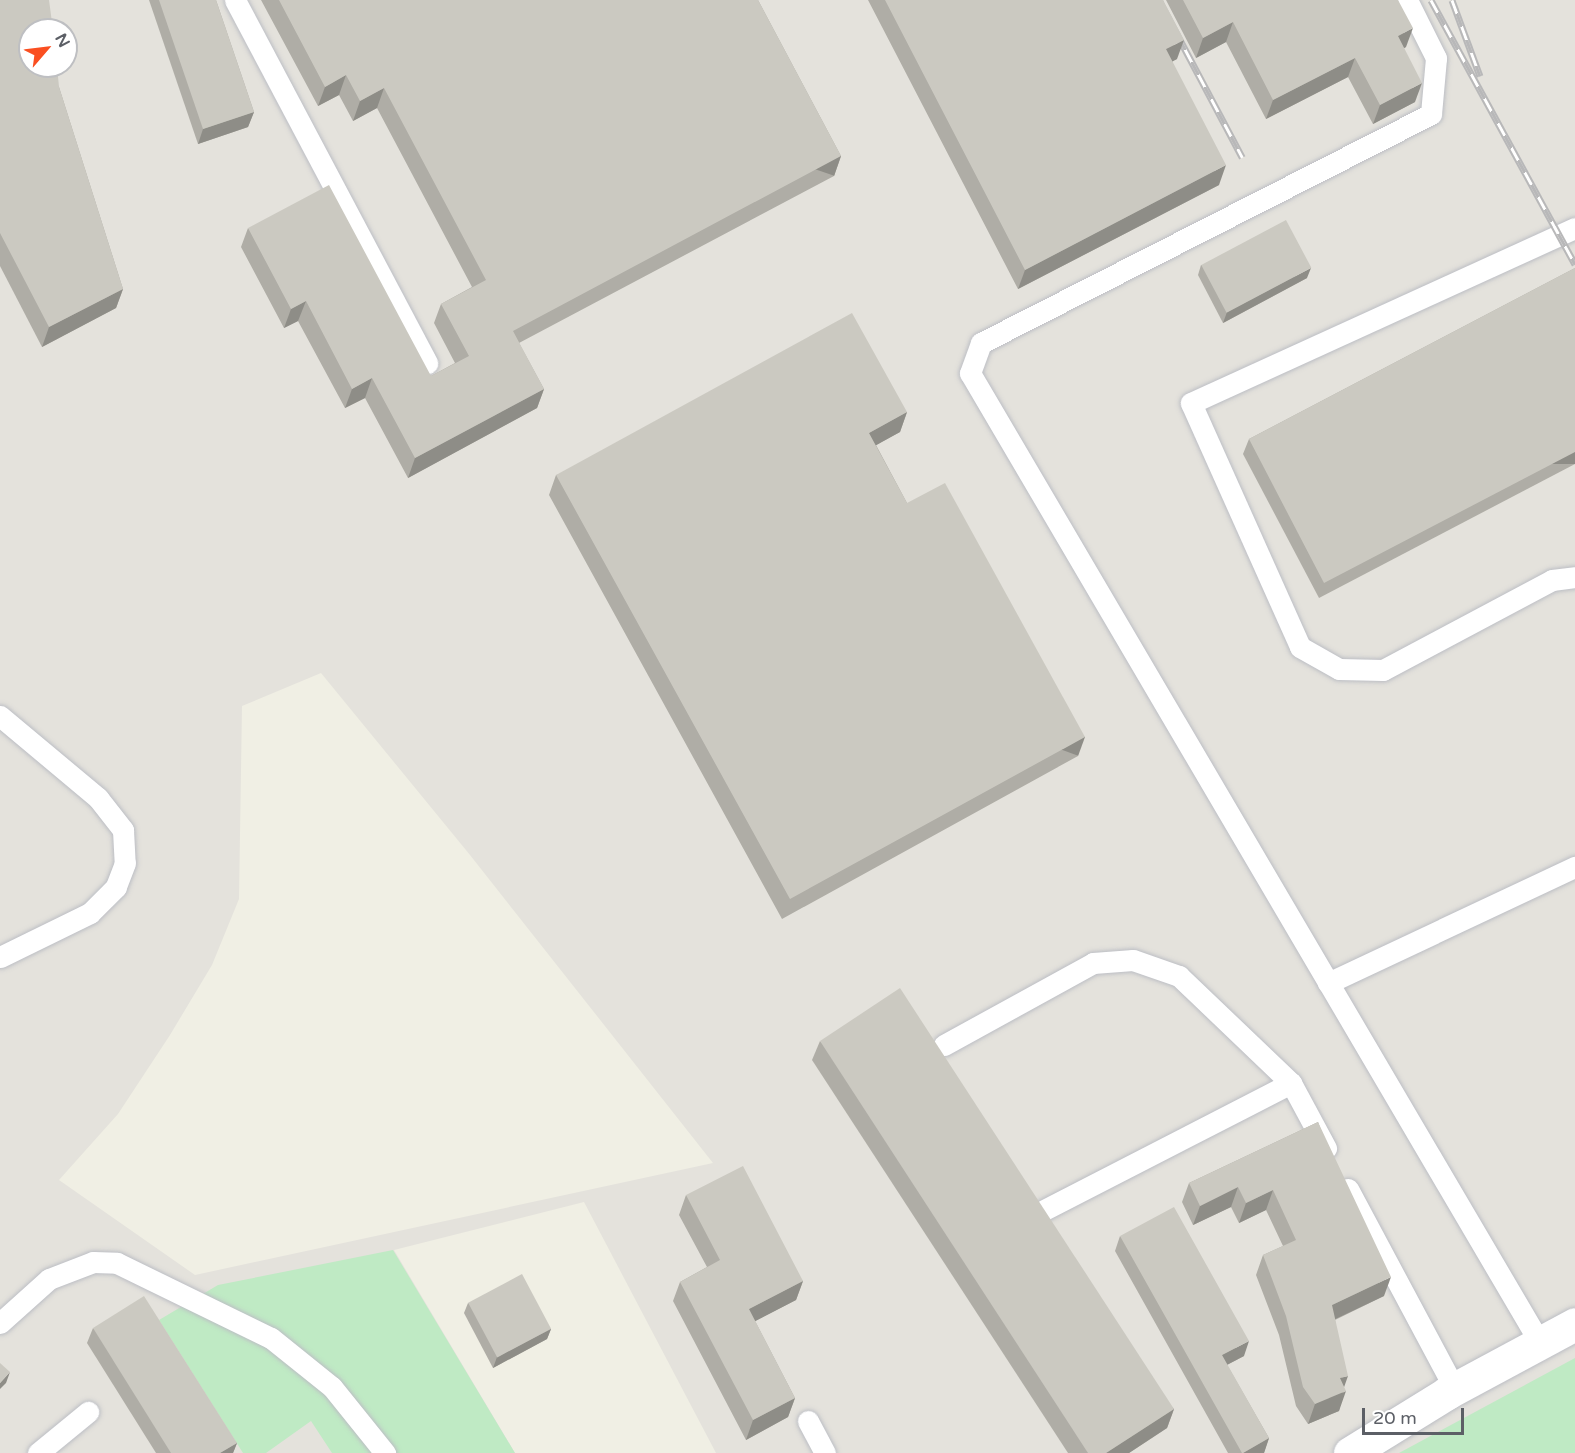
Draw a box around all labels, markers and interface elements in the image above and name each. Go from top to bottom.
north arrow [18,18,78,78]
text: N [50,30,74,51]
scale bar [1365,1396,1467,1434]
text: 20 m [1373,1407,1417,1429]

